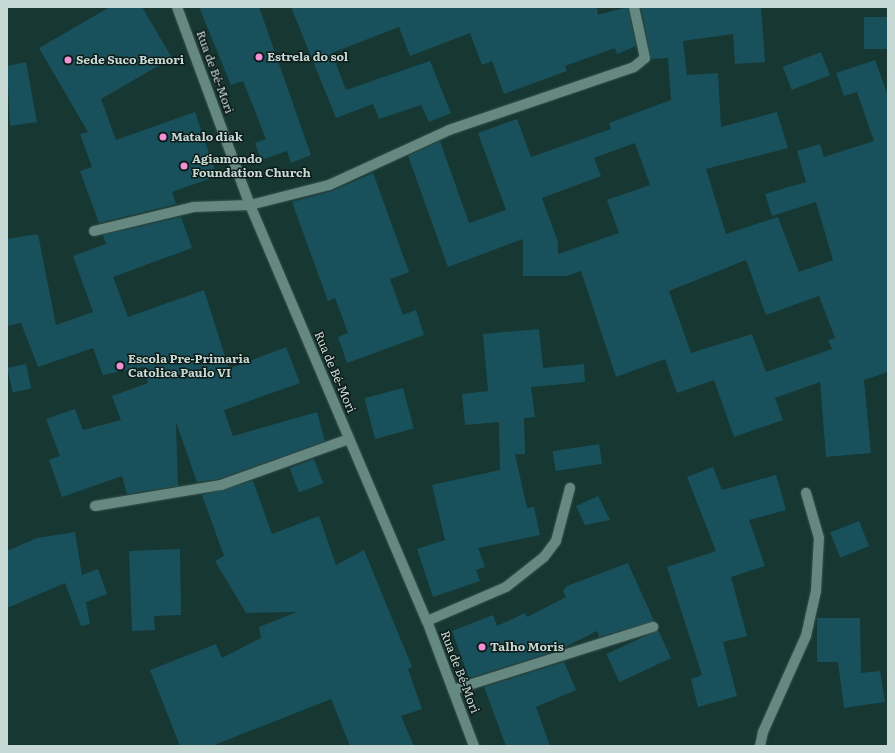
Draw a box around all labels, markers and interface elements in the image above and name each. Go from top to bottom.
street label: Rua de Bé-Mori [193,29,237,115]
place label: Estrela do sol [267,50,348,64]
marker: Estrela do sol [254,52,264,62]
place label: Sede Suco Bemori [76,53,184,67]
marker: Sede Suco Bemori [63,55,73,65]
place label: Matalo diak [171,130,243,144]
marker: Matalo diak [158,132,168,142]
place label: Agiamondo Foundation Church [192,152,311,180]
marker: Agiamondo Foundation Church [179,161,189,171]
street label: Rua de Bé-Mori [311,329,359,415]
place label: Escola Pre-Primaria Catolica Paulo VI [128,352,250,380]
marker: Escola Pre-Primaria Catolica Paulo VI [115,361,125,371]
street label: Rua de Bé-Mori [438,629,482,715]
place label: Talho Moris [490,640,564,654]
marker: Talho Moris [477,642,487,652]

